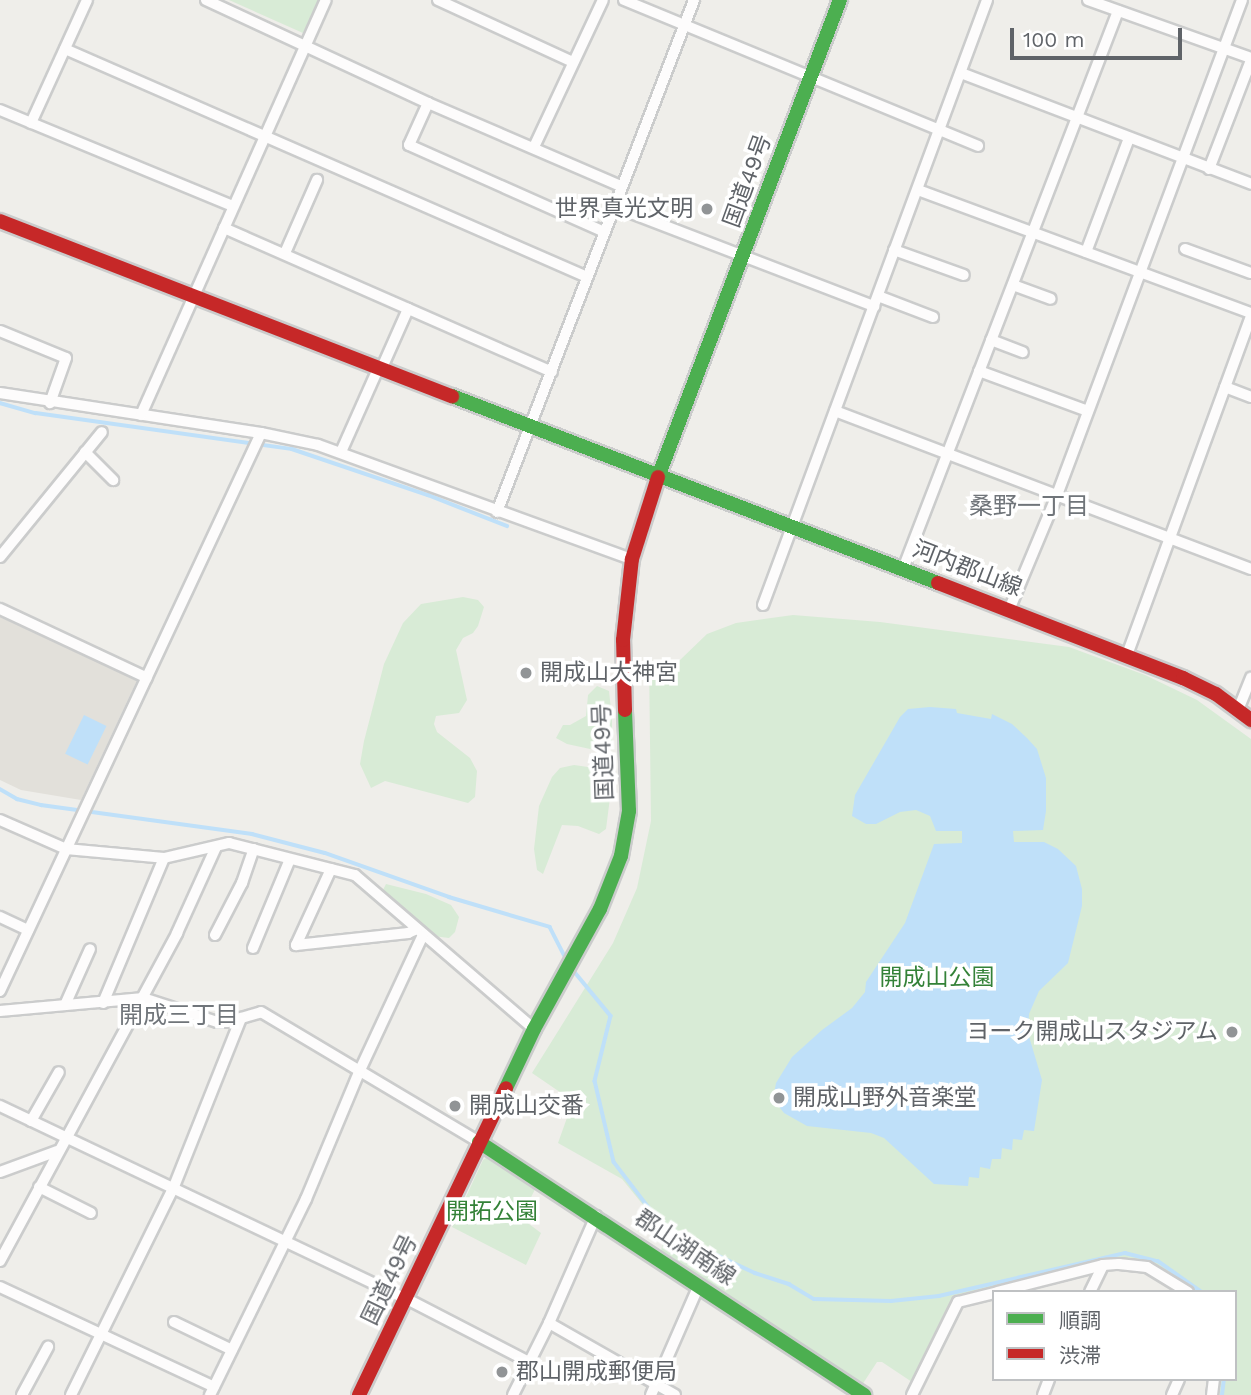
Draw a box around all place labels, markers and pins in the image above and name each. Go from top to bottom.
place label: 世界真光文明 [555,195,693,223]
marker: 世界真光文明 [699,201,715,217]
place label: 開成山大神宮 [540,659,678,687]
marker: 開成山大神宮 [518,665,534,681]
place label: ヨーク開成山スタジアム [965,1018,1218,1046]
marker: ヨーク開成山スタジアム [1224,1024,1240,1040]
place label: 開成山野外音楽堂 [793,1084,977,1112]
marker: 開成山野外音楽堂 [771,1090,787,1106]
place label: 開成山交番 [469,1092,584,1120]
marker: 開成山交番 [447,1098,463,1114]
place label: 郡山開成郵便局 [516,1358,677,1386]
marker: 郡山開成郵便局 [494,1364,510,1380]

